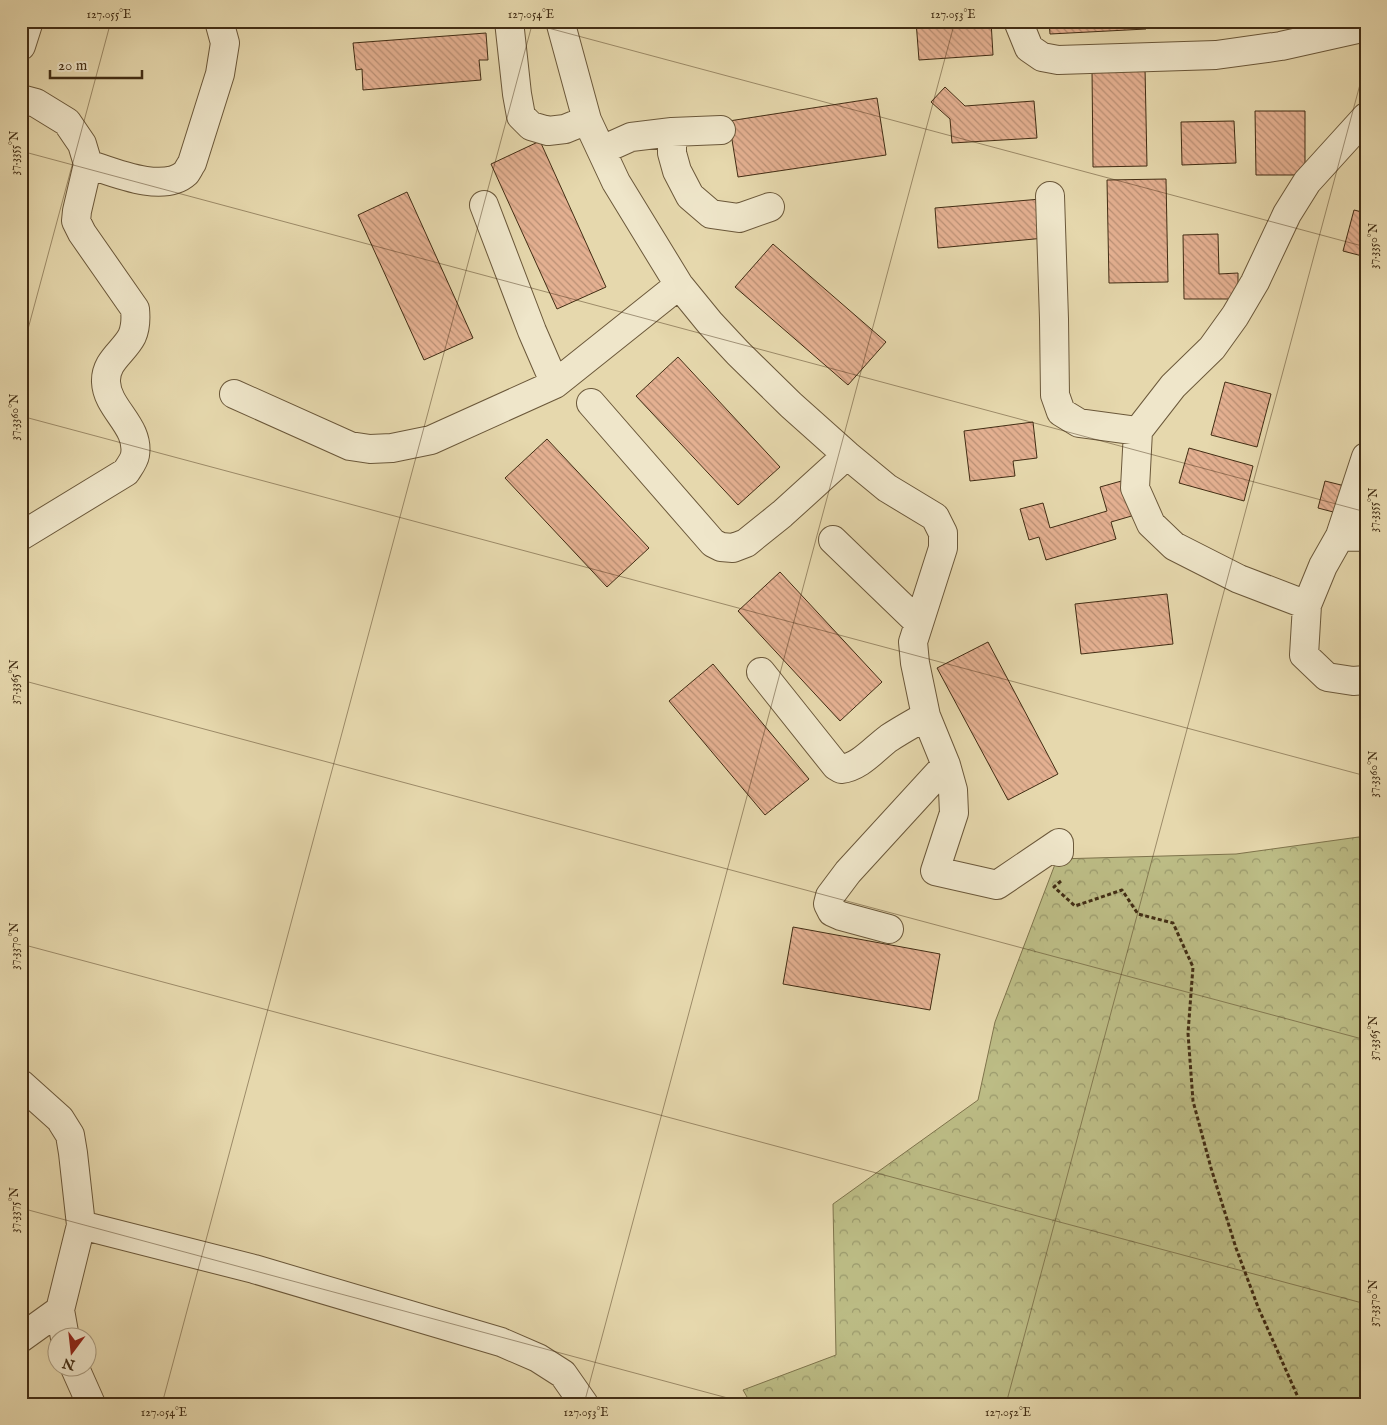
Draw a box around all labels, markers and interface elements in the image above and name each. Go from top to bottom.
text: 127.055°E [87,7,131,22]
text: 127.054°E [508,7,554,22]
text: 127.053°E [931,7,976,22]
scale bar [50,48,142,80]
text: 20 m [58,56,88,75]
text: 37.3355°N [7,130,22,175]
text: 37.3350°N [1366,222,1381,269]
text: 37.3360°N [7,393,22,440]
text: 37.3355°N [1366,487,1381,532]
text: 37.3365°N [7,659,22,705]
text: 37.3360°N [1366,750,1381,797]
text: 37.3370°N [7,922,22,970]
text: 37.3365°N [1366,1015,1381,1061]
text: 37.3375°N [7,1186,22,1233]
text: 37.3370°N [1366,1279,1381,1327]
north arrow [48,1328,98,1378]
text: N [61,1353,78,1374]
text: 127.054°E [141,1405,187,1420]
text: 127.053°E [564,1405,609,1420]
text: 127.052°E [985,1405,1031,1420]

